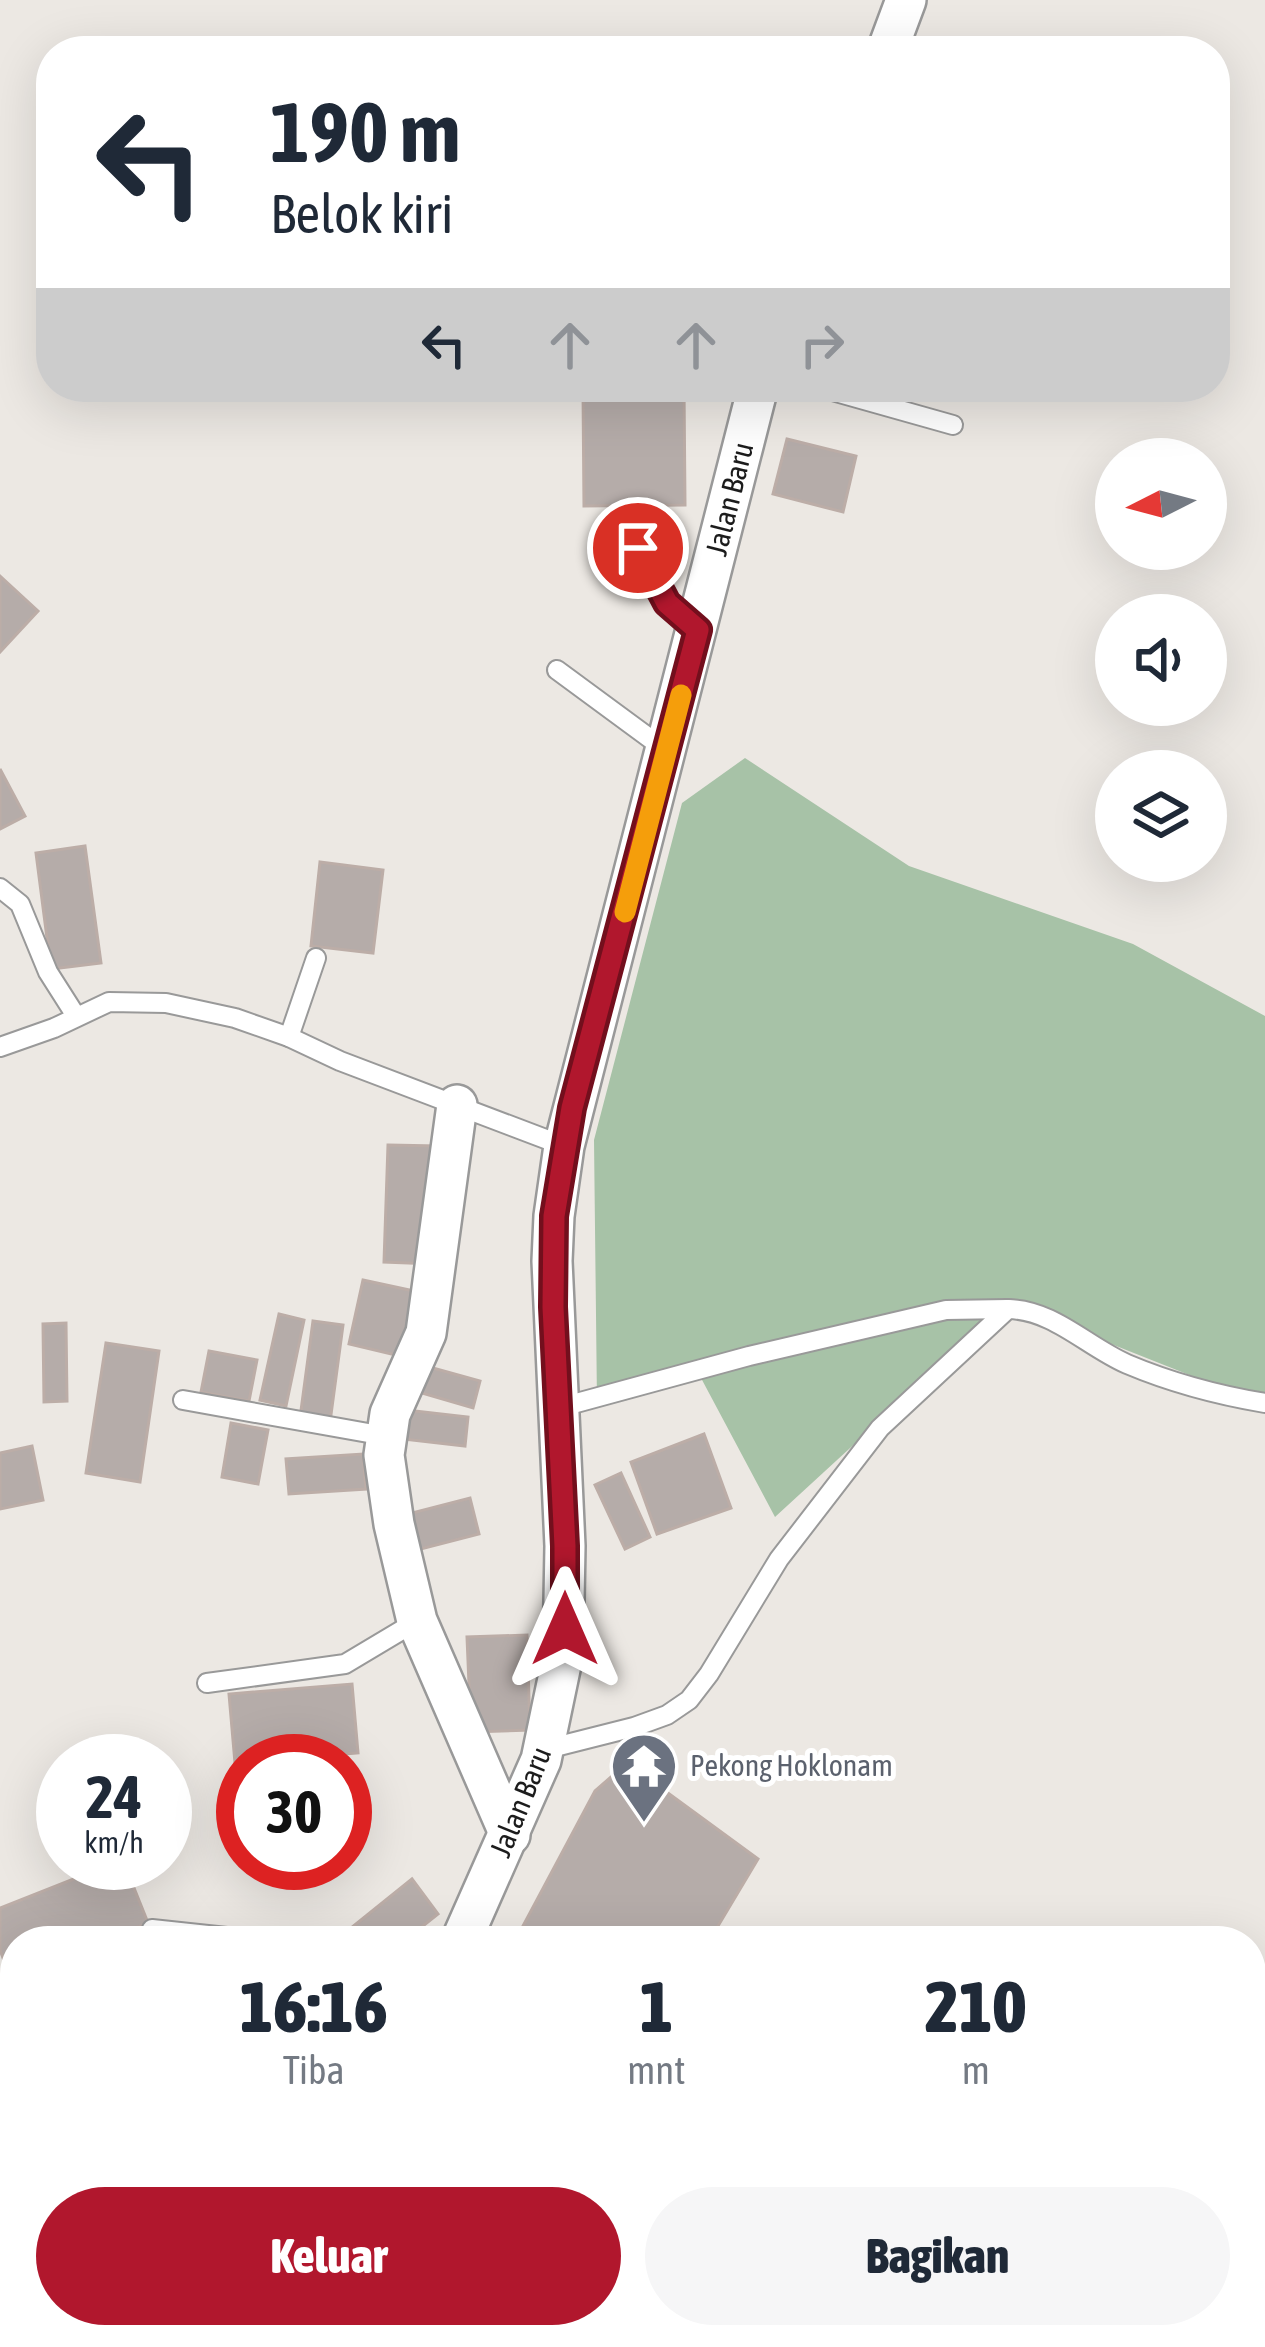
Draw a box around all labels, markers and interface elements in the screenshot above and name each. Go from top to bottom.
icon: left [72,84,228,240]
text: 190 m [270,84,460,180]
text: Belok kiri [270,183,453,244]
icon: left [411,312,477,378]
icon: ahead [537,312,603,378]
icon: ahead [663,312,729,378]
icon: right [789,312,855,378]
north arrow [1095,438,1227,570]
map controls [1095,438,1227,882]
street label: Jalan Baru [699,439,760,559]
pin [587,497,689,599]
icon: arrive [605,515,671,581]
button: sound [1095,594,1227,726]
button: layers [1095,750,1227,882]
position arrow [502,1566,628,1692]
temple icon: Pekong Hoklonam [609,1731,679,1825]
speed limit sign: 30 [216,1734,372,1890]
street label: Jalan Baru [483,1742,557,1862]
place label: Pekong Hoklonam [690,1748,893,1782]
text: 24 [86,1762,142,1831]
text: km/h [84,1825,144,1859]
text: 16:16 [240,1965,388,2047]
text: 1 [639,1965,673,2047]
text: 210 [925,1965,1026,2047]
text: Tiba [283,2048,345,2092]
text: mnt [627,2048,685,2092]
text: m [962,2048,990,2092]
button: Keluar [36,2187,621,2325]
button: Bagikan [645,2187,1230,2325]

